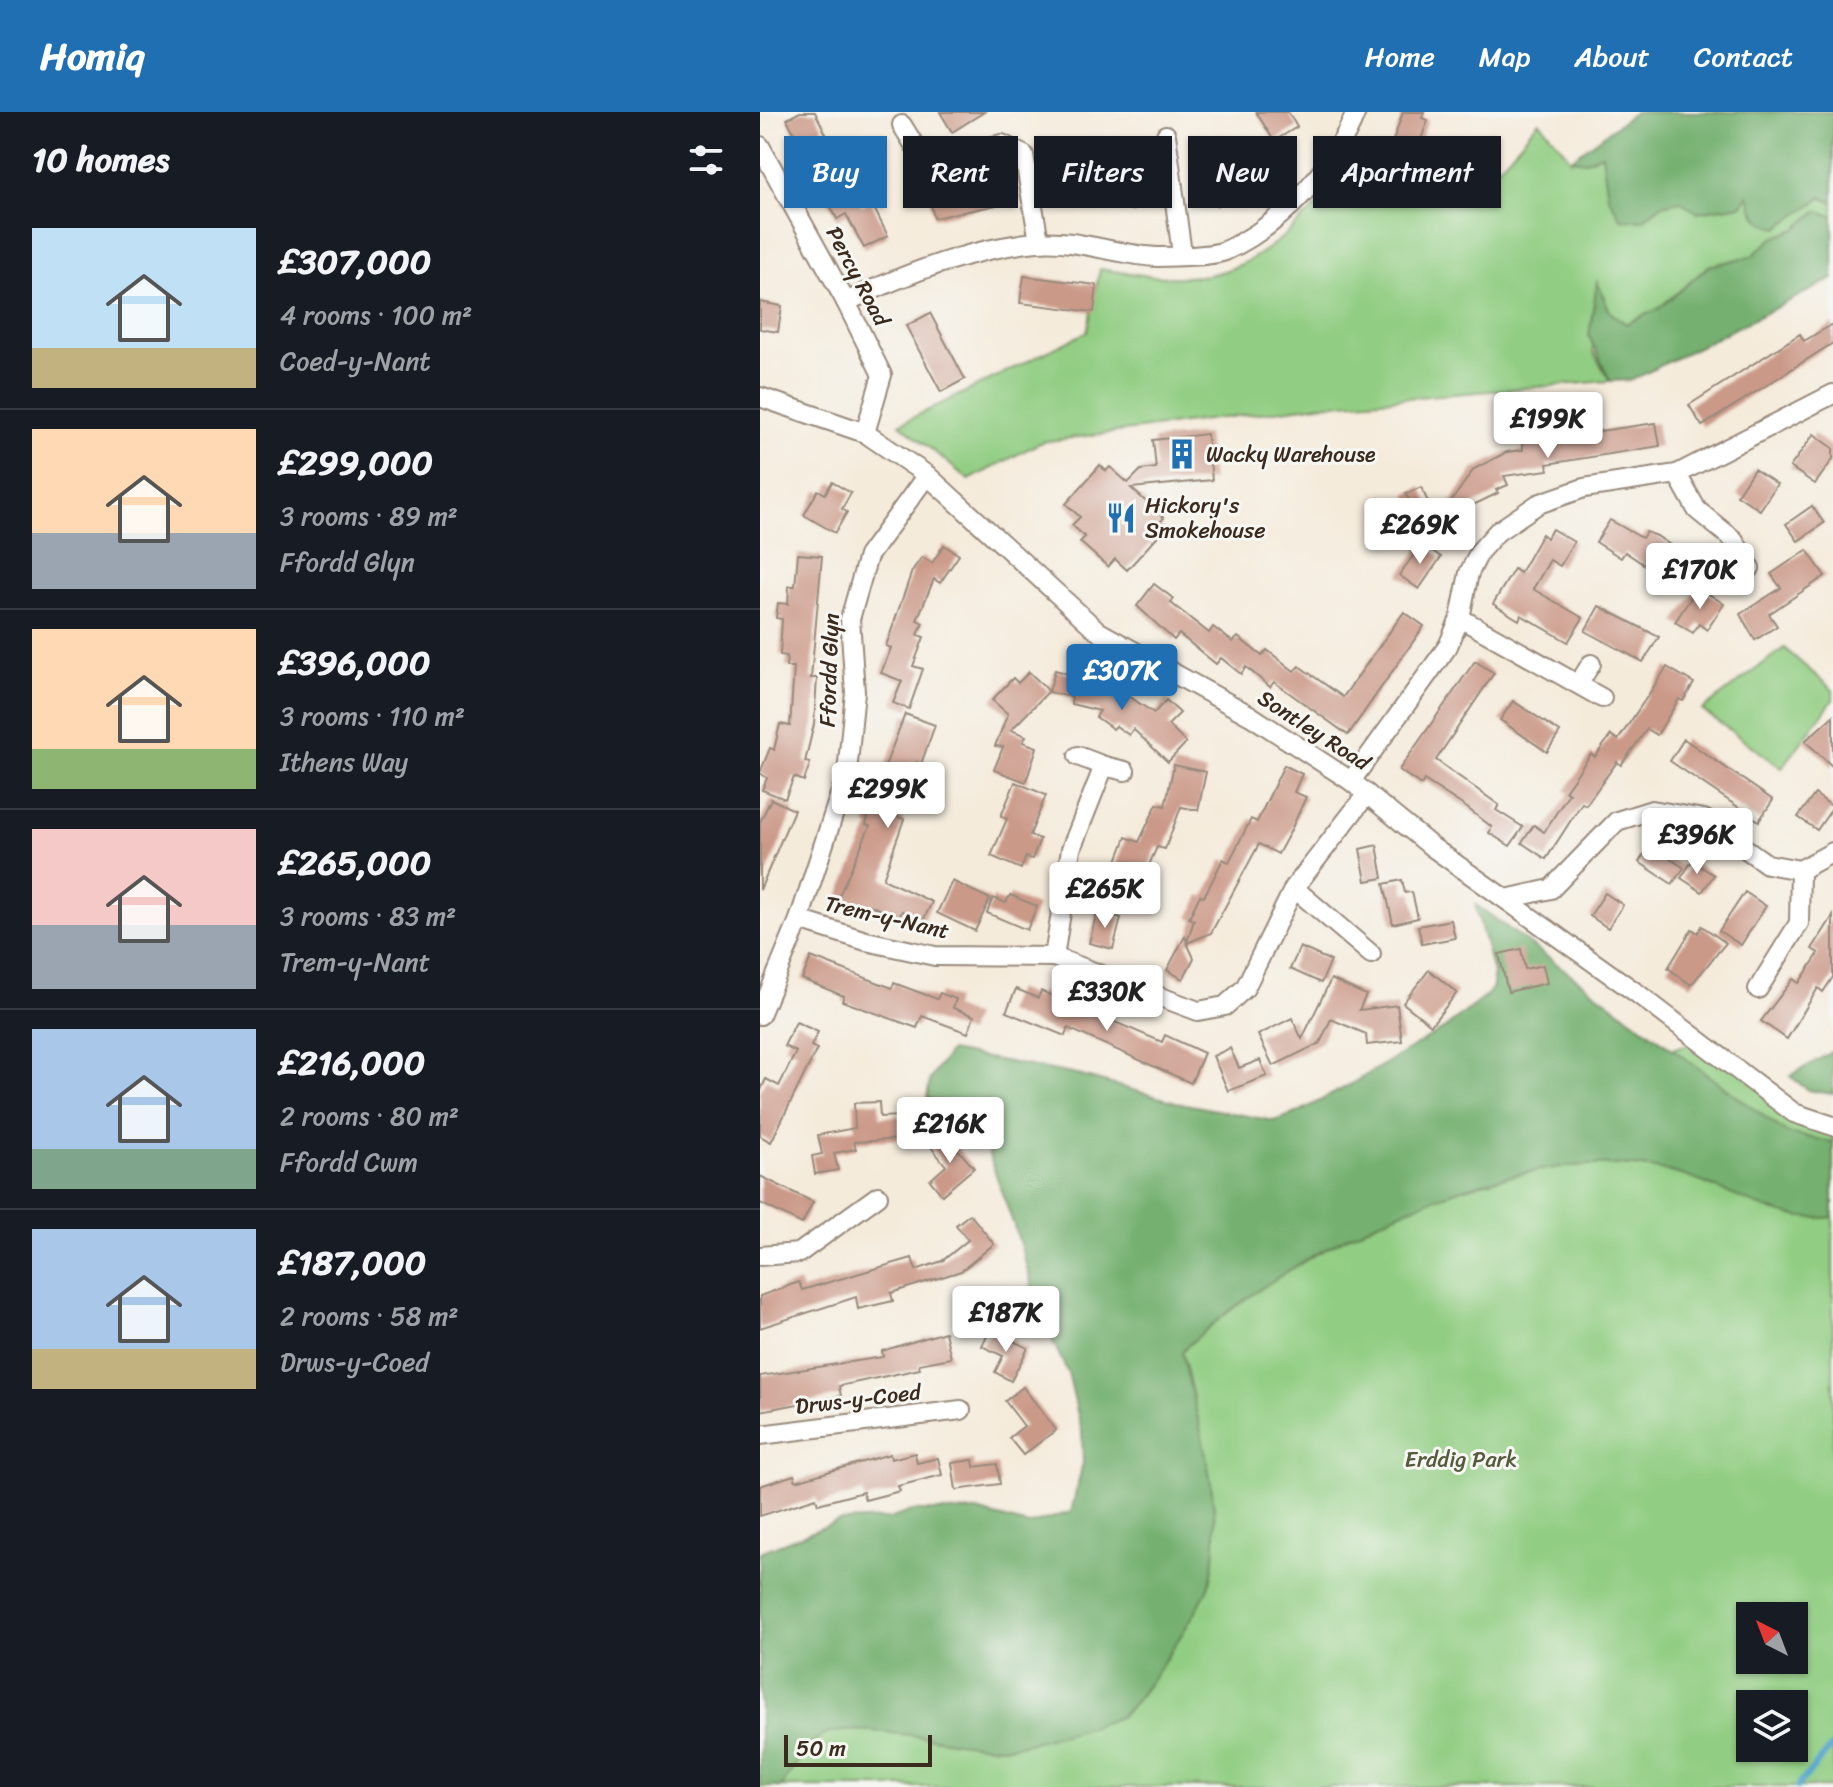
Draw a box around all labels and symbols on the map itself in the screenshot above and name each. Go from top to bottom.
street label: Percy Road [815,219,901,334]
pin: £199K [1492,392,1604,460]
place label: Wacky Warehouse [1206,435,1376,474]
building icon: Wacky Warehouse [1165,437,1199,471]
place label: Hickory's Smokehouse [1145,486,1266,550]
pin: £269K [1364,498,1476,566]
restaurant icon: Hickory's Smokehouse [1104,501,1138,535]
pin: £170K [1644,543,1756,611]
street label: Ffordd Glyn [808,612,850,728]
pin: £307K [1066,644,1178,712]
street label: Sontley Road [1250,679,1380,782]
pin: £299K [832,762,944,830]
pin: £396K [1641,808,1753,876]
pin: £265K [1049,862,1161,930]
street label: Trem-y-Nant [821,884,954,950]
pin: £330K [1051,965,1163,1033]
pin: £216K [894,1097,1006,1165]
pin: £187K [950,1286,1062,1354]
street label: Drws-y-Coed [793,1372,924,1426]
park label: Erddig Park [1405,1440,1517,1479]
north arrow [1736,1602,1808,1674]
scale bar [784,1731,932,1767]

